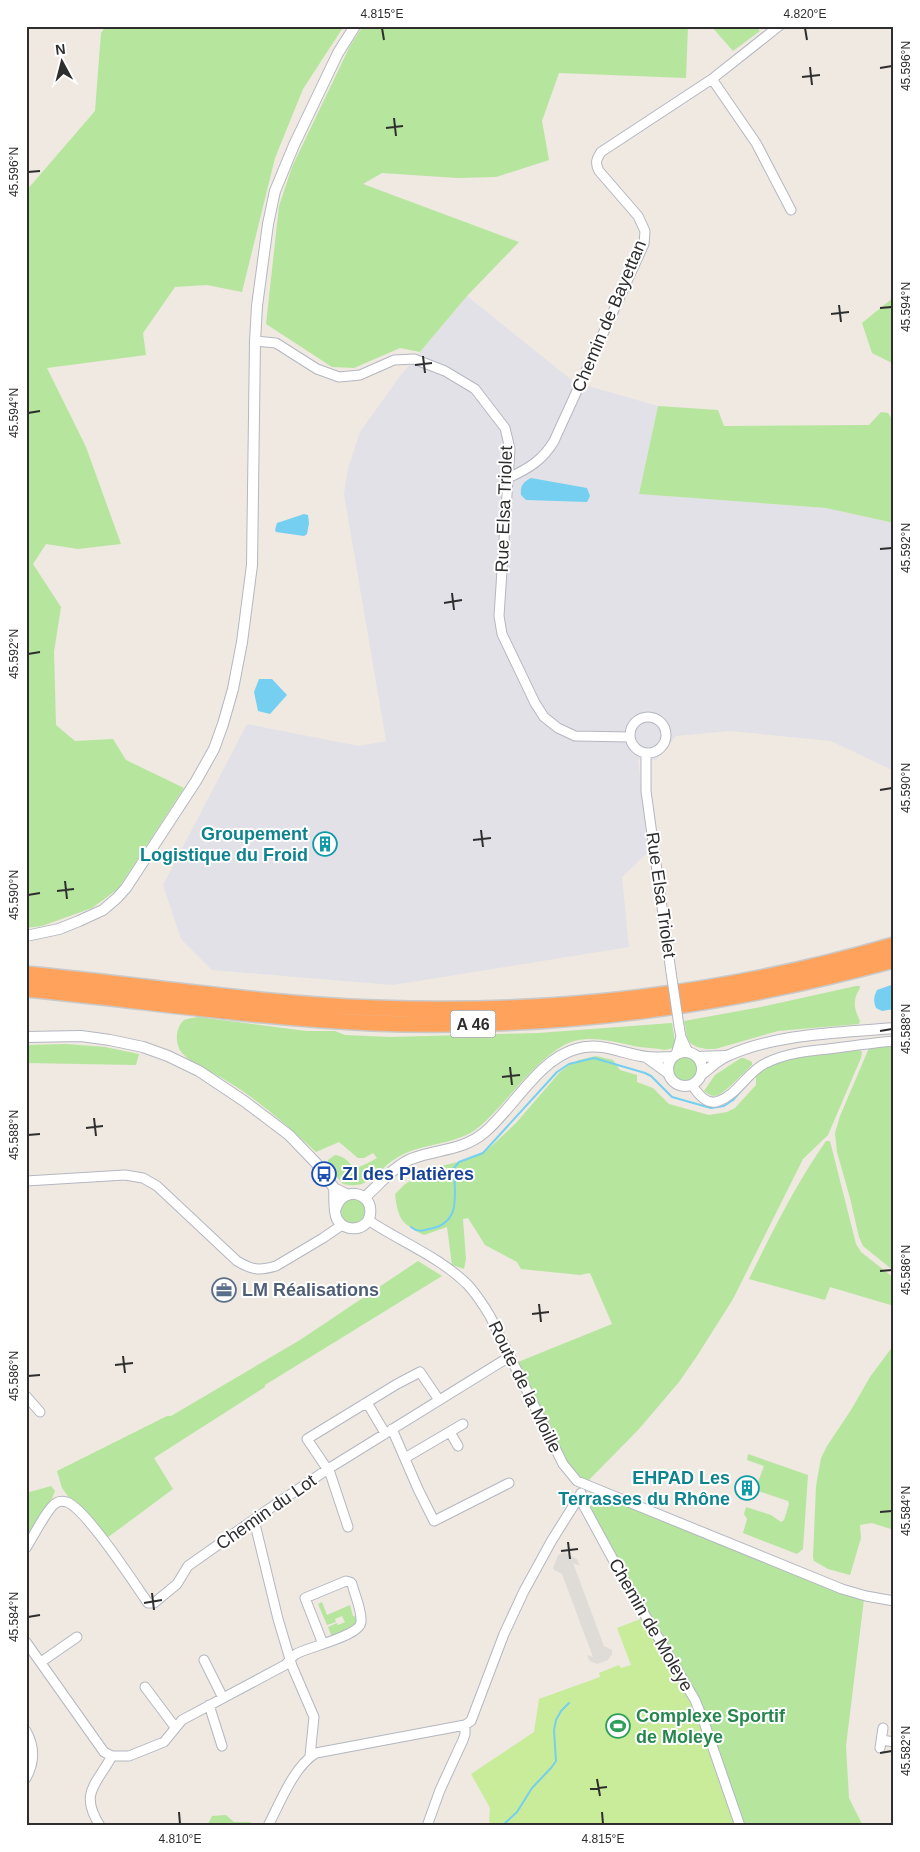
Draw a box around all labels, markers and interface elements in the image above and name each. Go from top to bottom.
text: 4.815°E [361,7,403,21]
text: 4.820°E [784,7,826,21]
north arrow [38,38,88,88]
text: N [54,41,66,58]
text: 45.596°N [899,41,913,91]
text: 45.596°N [7,147,21,197]
street label: Chemin de Bayettan [568,237,650,395]
text: 45.594°N [899,282,913,332]
text: 45.594°N [7,388,21,438]
street label: Rue Elsa Triolet [492,445,516,573]
text: 45.592°N [899,523,913,573]
text: 45.592°N [7,629,21,679]
text: 45.590°N [899,763,913,813]
place label: Groupement Logistique du Froid [140,824,308,865]
building icon: Groupement Logistique du Froid [312,831,338,857]
street label: Rue Elsa Triolet [642,831,680,959]
text: 45.590°N [7,870,21,920]
text: 45.588°N [899,1004,913,1054]
road number: A 46 [450,1011,496,1038]
text: 45.588°N [7,1110,21,1160]
bus stop icon: ZI des Platières [311,1161,337,1187]
place label: ZI des Platières [342,1164,474,1184]
text: 45.586°N [899,1245,913,1295]
office icon: LM Réalisations [211,1277,237,1303]
place label: LM Réalisations [242,1280,379,1300]
street label: Route de la Moille [484,1318,566,1456]
text: 45.586°N [7,1351,21,1401]
place label: EHPAD Les Terrasses du Rhône [558,1468,730,1509]
street label: Chemin du Lot [212,1470,320,1554]
building icon: EHPAD Les Terrasses du Rhône [734,1475,760,1501]
text: 45.584°N [899,1486,913,1536]
street label: Chemin de Moleye [605,1555,697,1695]
text: 45.584°N [7,1592,21,1642]
place label: Complexe Sportif de Moleye [636,1706,786,1747]
sports icon: Complexe Sportif de Moleye [605,1713,631,1739]
text: 45.582°N [899,1726,913,1776]
text: 4.810°E [159,1832,201,1846]
text: 4.815°E [582,1832,624,1846]

